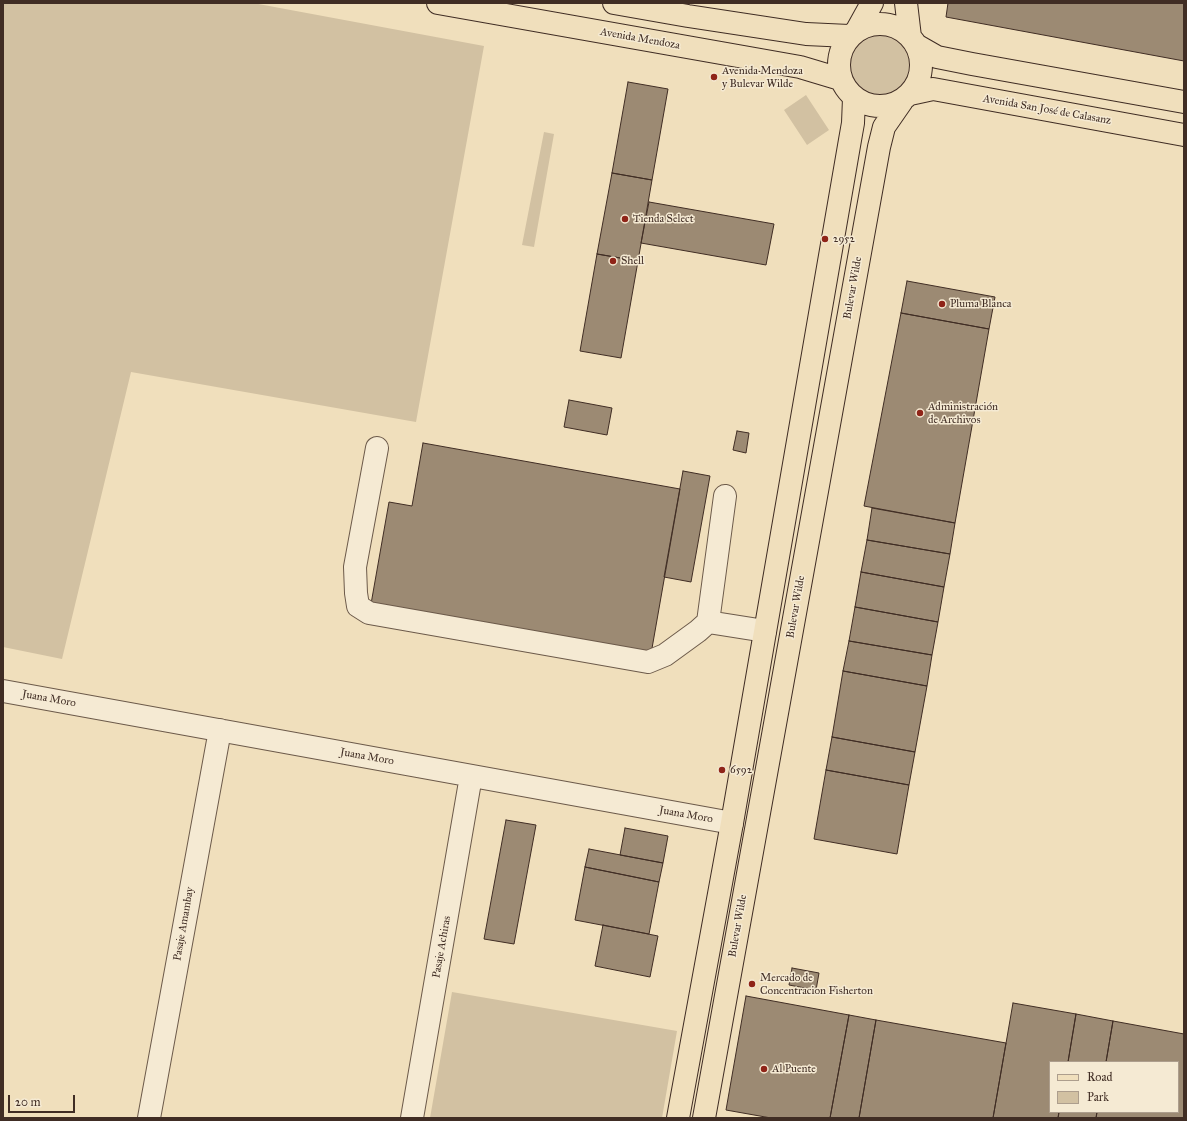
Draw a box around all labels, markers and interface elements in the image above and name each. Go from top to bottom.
street label: Avenida Mendoza [599,25,681,53]
place label: Avenida Mendoza y Bulevar Wilde [722,64,803,90]
marker: Avenida Mendoza y Bulevar Wilde [709,72,719,82]
street label: Avenida San José de Calasanz [982,92,1112,128]
place label: Tienda Select [633,212,694,226]
marker: Tienda Select [620,214,630,224]
place label: 2952 [833,232,855,246]
marker: 2952 [820,234,830,244]
place label: Shell [621,254,644,268]
marker: Shell [608,256,618,266]
street label: Bulevar Wilde [841,256,865,320]
place label: Pluma Blanca [950,297,1011,311]
marker: Pluma Blanca [937,299,947,309]
place label: Administración de Archivos [928,400,998,426]
marker: Administración de Archivos [915,408,925,418]
street label: Bulevar Wilde [784,575,808,639]
street label: Juana Moro [21,688,77,710]
street label: Juana Moro [339,746,395,768]
place label: 6592 [730,763,752,777]
marker: 6592 [717,765,727,775]
street label: Juana Moro [658,804,714,826]
street label: Pasaje Amambay [171,886,197,962]
street label: Bulevar Wilde [726,894,750,958]
street label: Pasaje Achiras [430,915,454,979]
place label: Mercado de Concentracion Fisherton [760,971,873,997]
marker: Mercado de Concentracion Fisherton [747,979,757,989]
legend [1049,1061,1179,1113]
place label: Al Puente [772,1062,816,1076]
marker: Al Puente [759,1064,769,1074]
text: Road [1087,1070,1113,1084]
scale bar [10,1087,77,1113]
text: Park [1087,1090,1109,1104]
text: 20 m [15,1095,41,1109]

